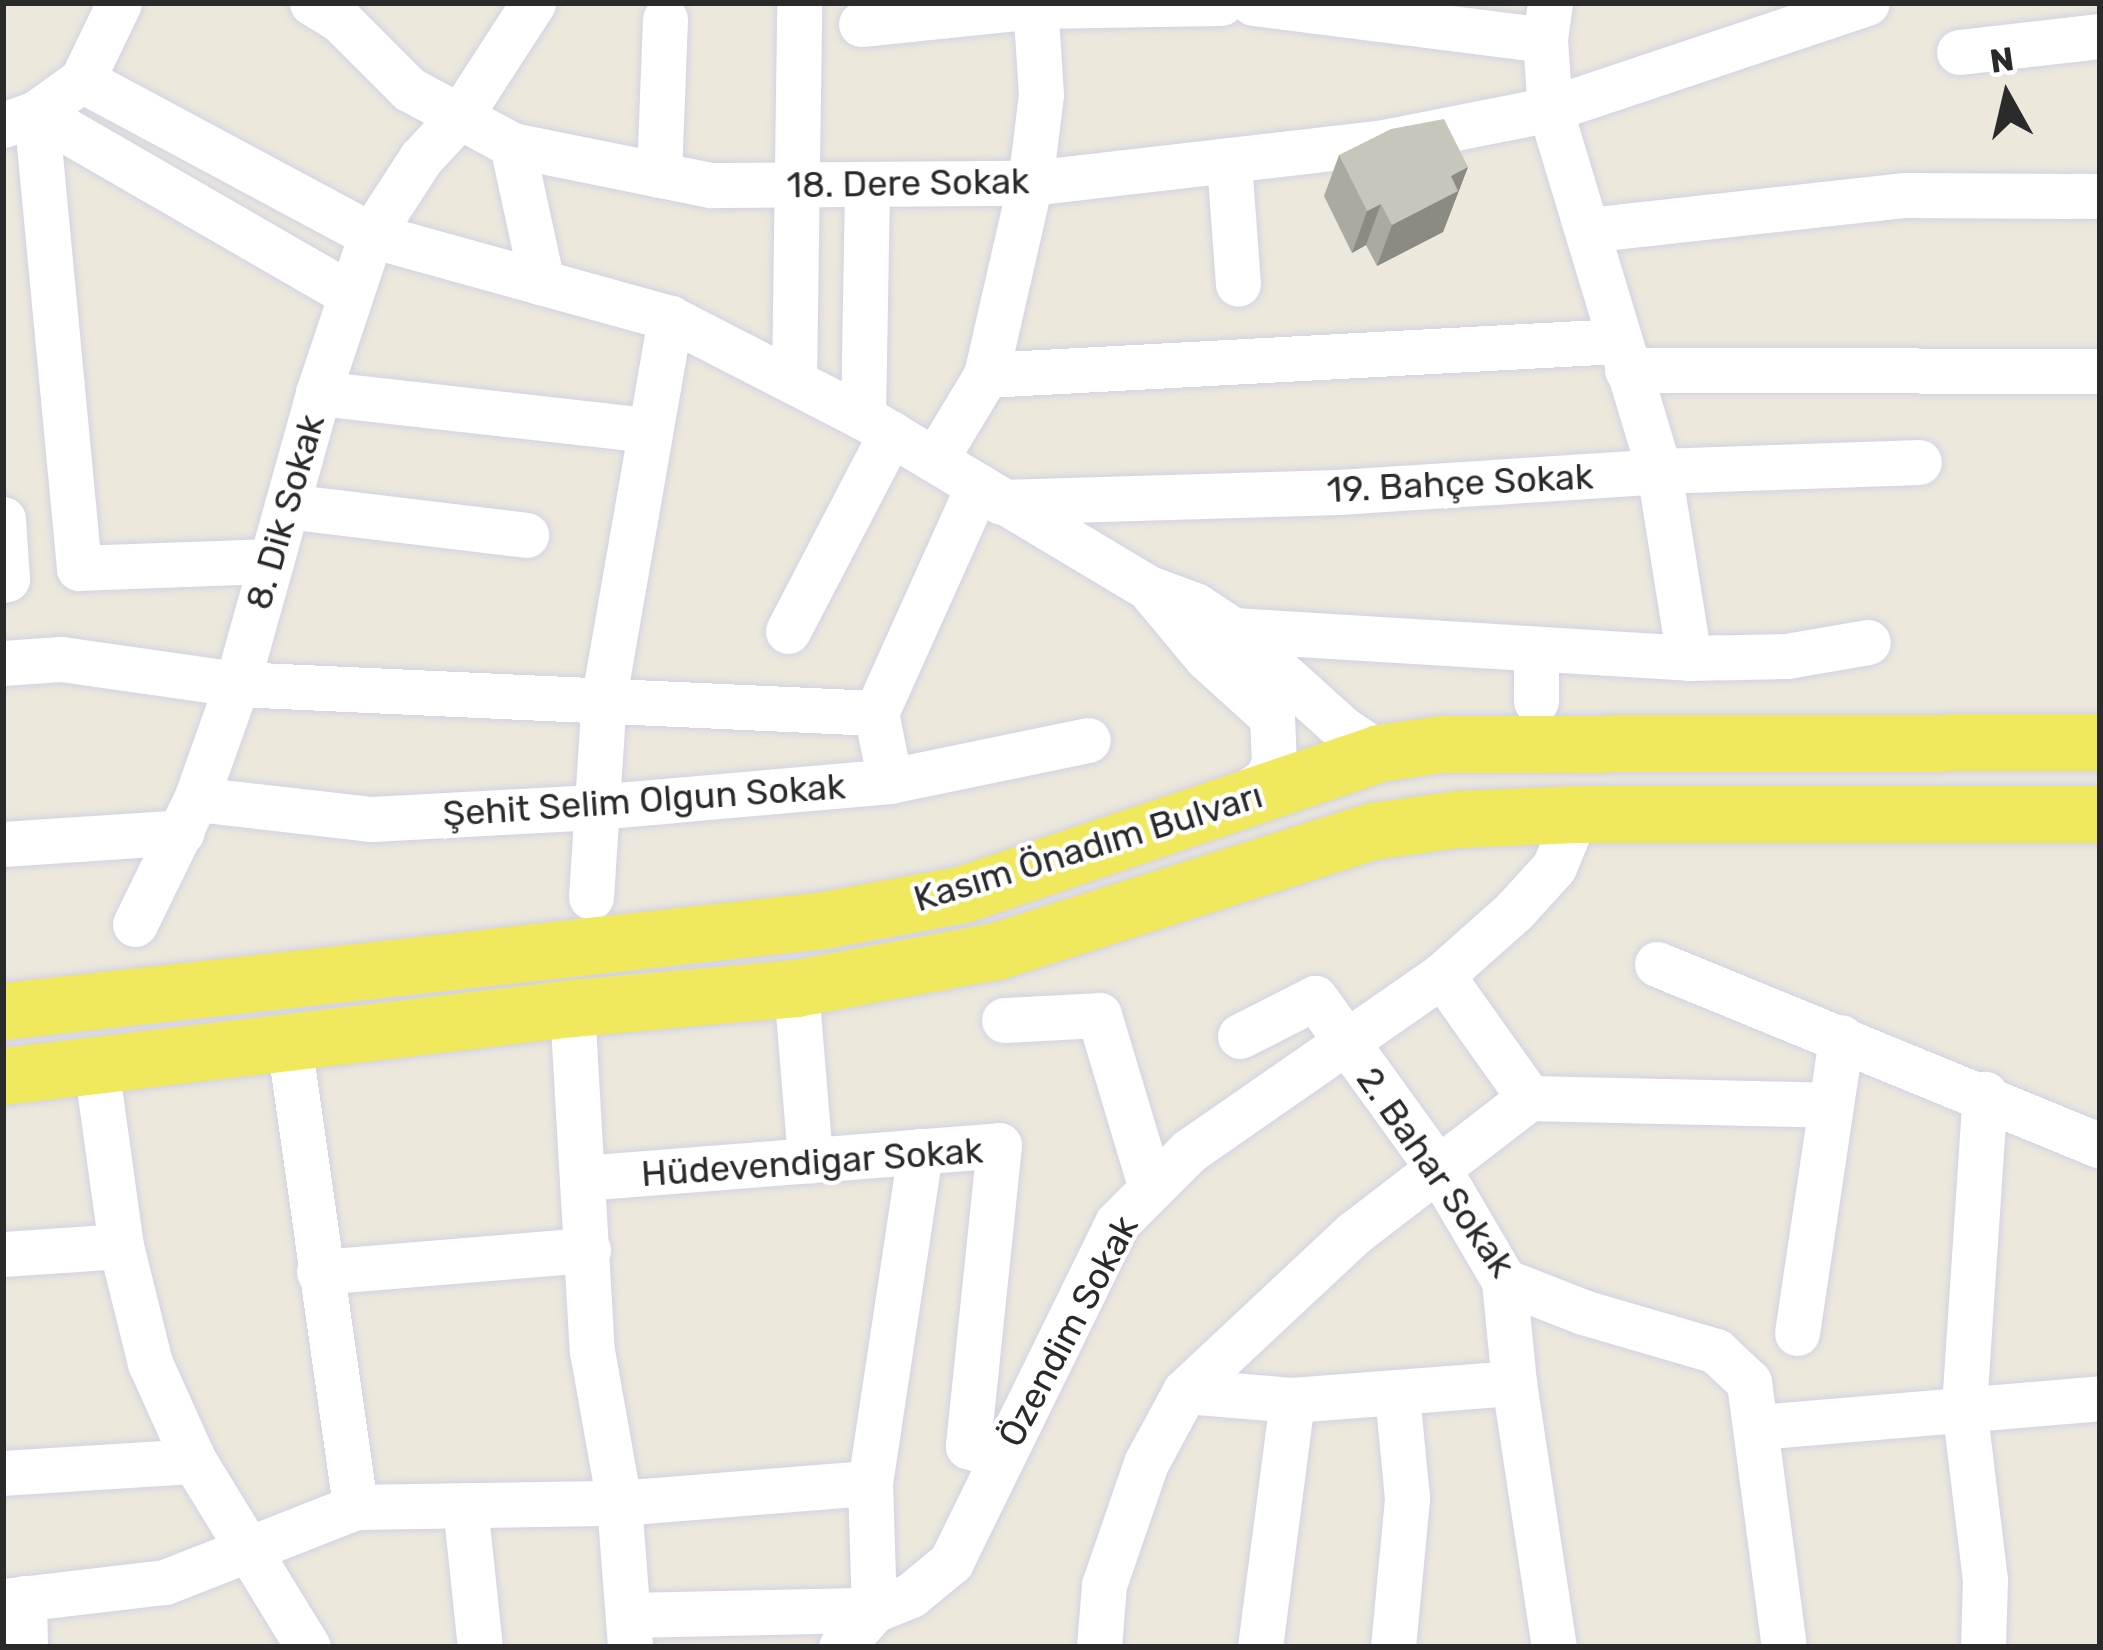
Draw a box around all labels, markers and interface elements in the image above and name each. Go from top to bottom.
north arrow [1947,36,2067,156]
text: N [1987,39,2016,81]
street label: 18. Dere Sokak [786,159,1030,207]
street label: 8. Dik Sokak [237,409,333,615]
street label: 19. Bahçe Sokak [1326,454,1594,512]
street label: Şehit Selim Olgun Sokak [441,764,847,836]
street label: Kasım Önadım Bulvarı [909,773,1267,921]
street label: 2. Bahar Sokak [1347,1058,1525,1286]
street label: Hüdevendigar Sokak [639,1128,985,1196]
street label: Özendim Sokak [989,1208,1147,1454]

